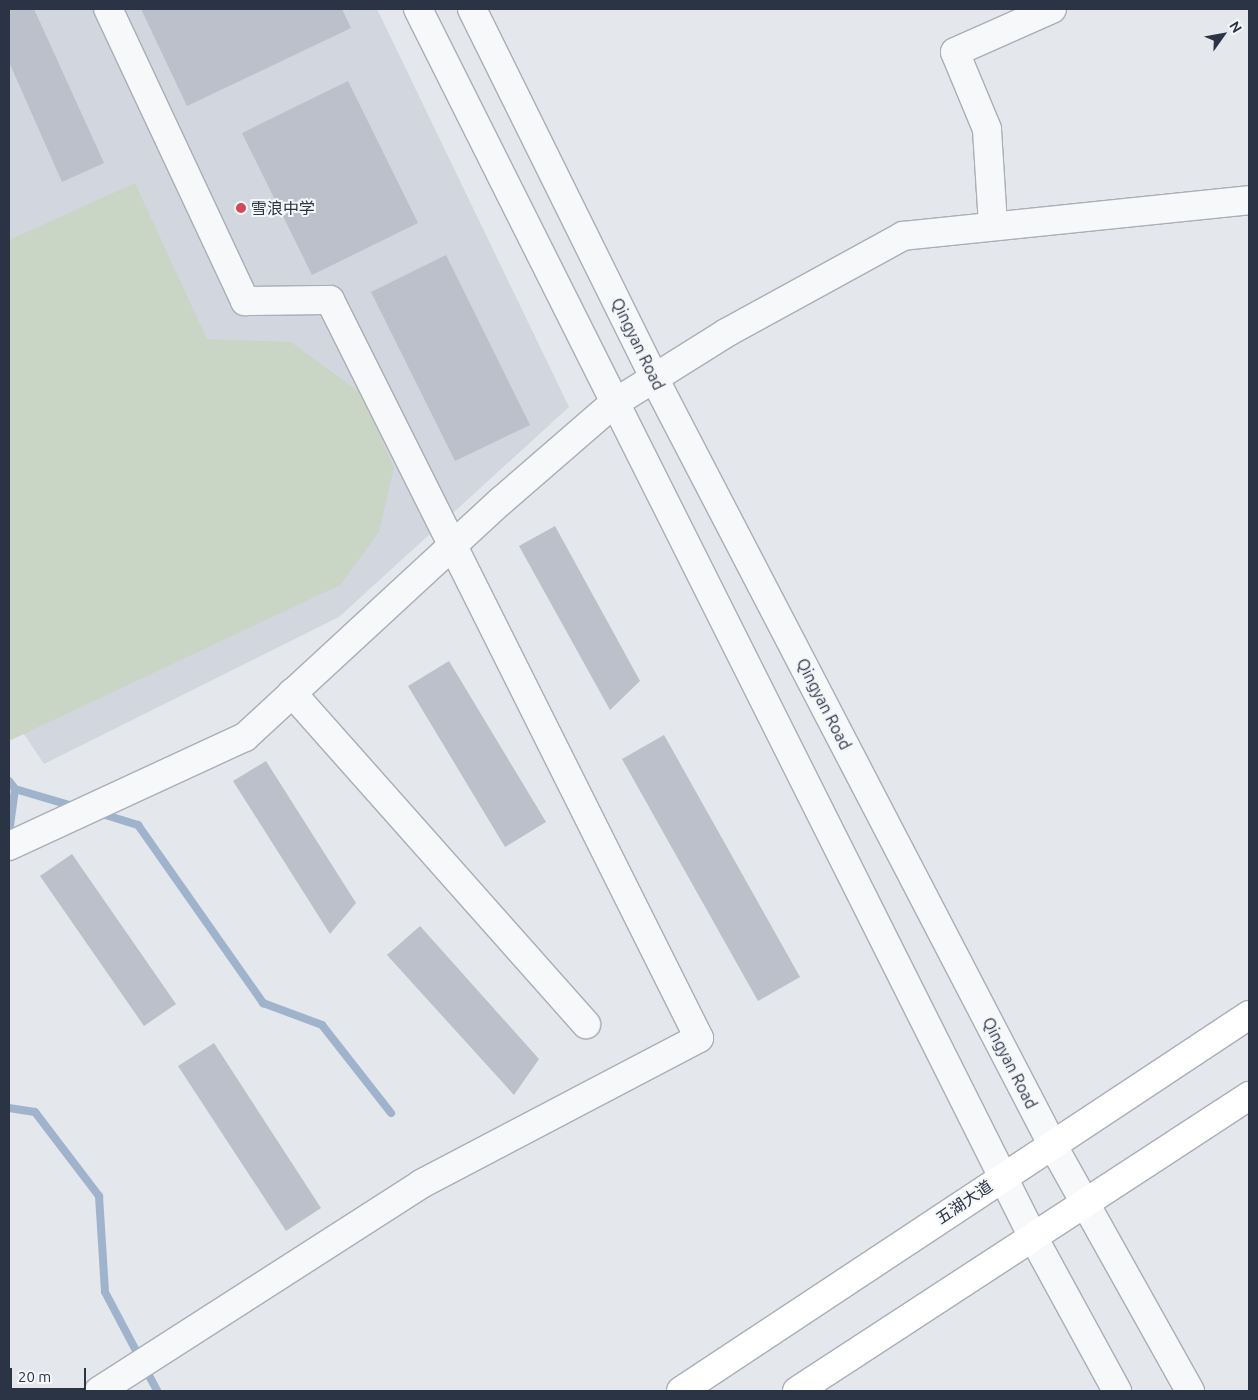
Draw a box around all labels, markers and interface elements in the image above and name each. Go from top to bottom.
north arrow [1198,10,1248,60]
text: N [1226,18,1245,36]
place label: 雪浪中学 [251,198,315,218]
marker: 雪浪中学 [235,202,247,214]
street label: Qingyan Road [607,295,669,393]
street label: Qingyan Road [793,655,855,753]
street label: Qingyan Road [979,1014,1041,1112]
street label: 五湖大道 [932,1176,996,1228]
scale bar [12,1358,89,1390]
text: 20 m [18,1368,51,1385]

